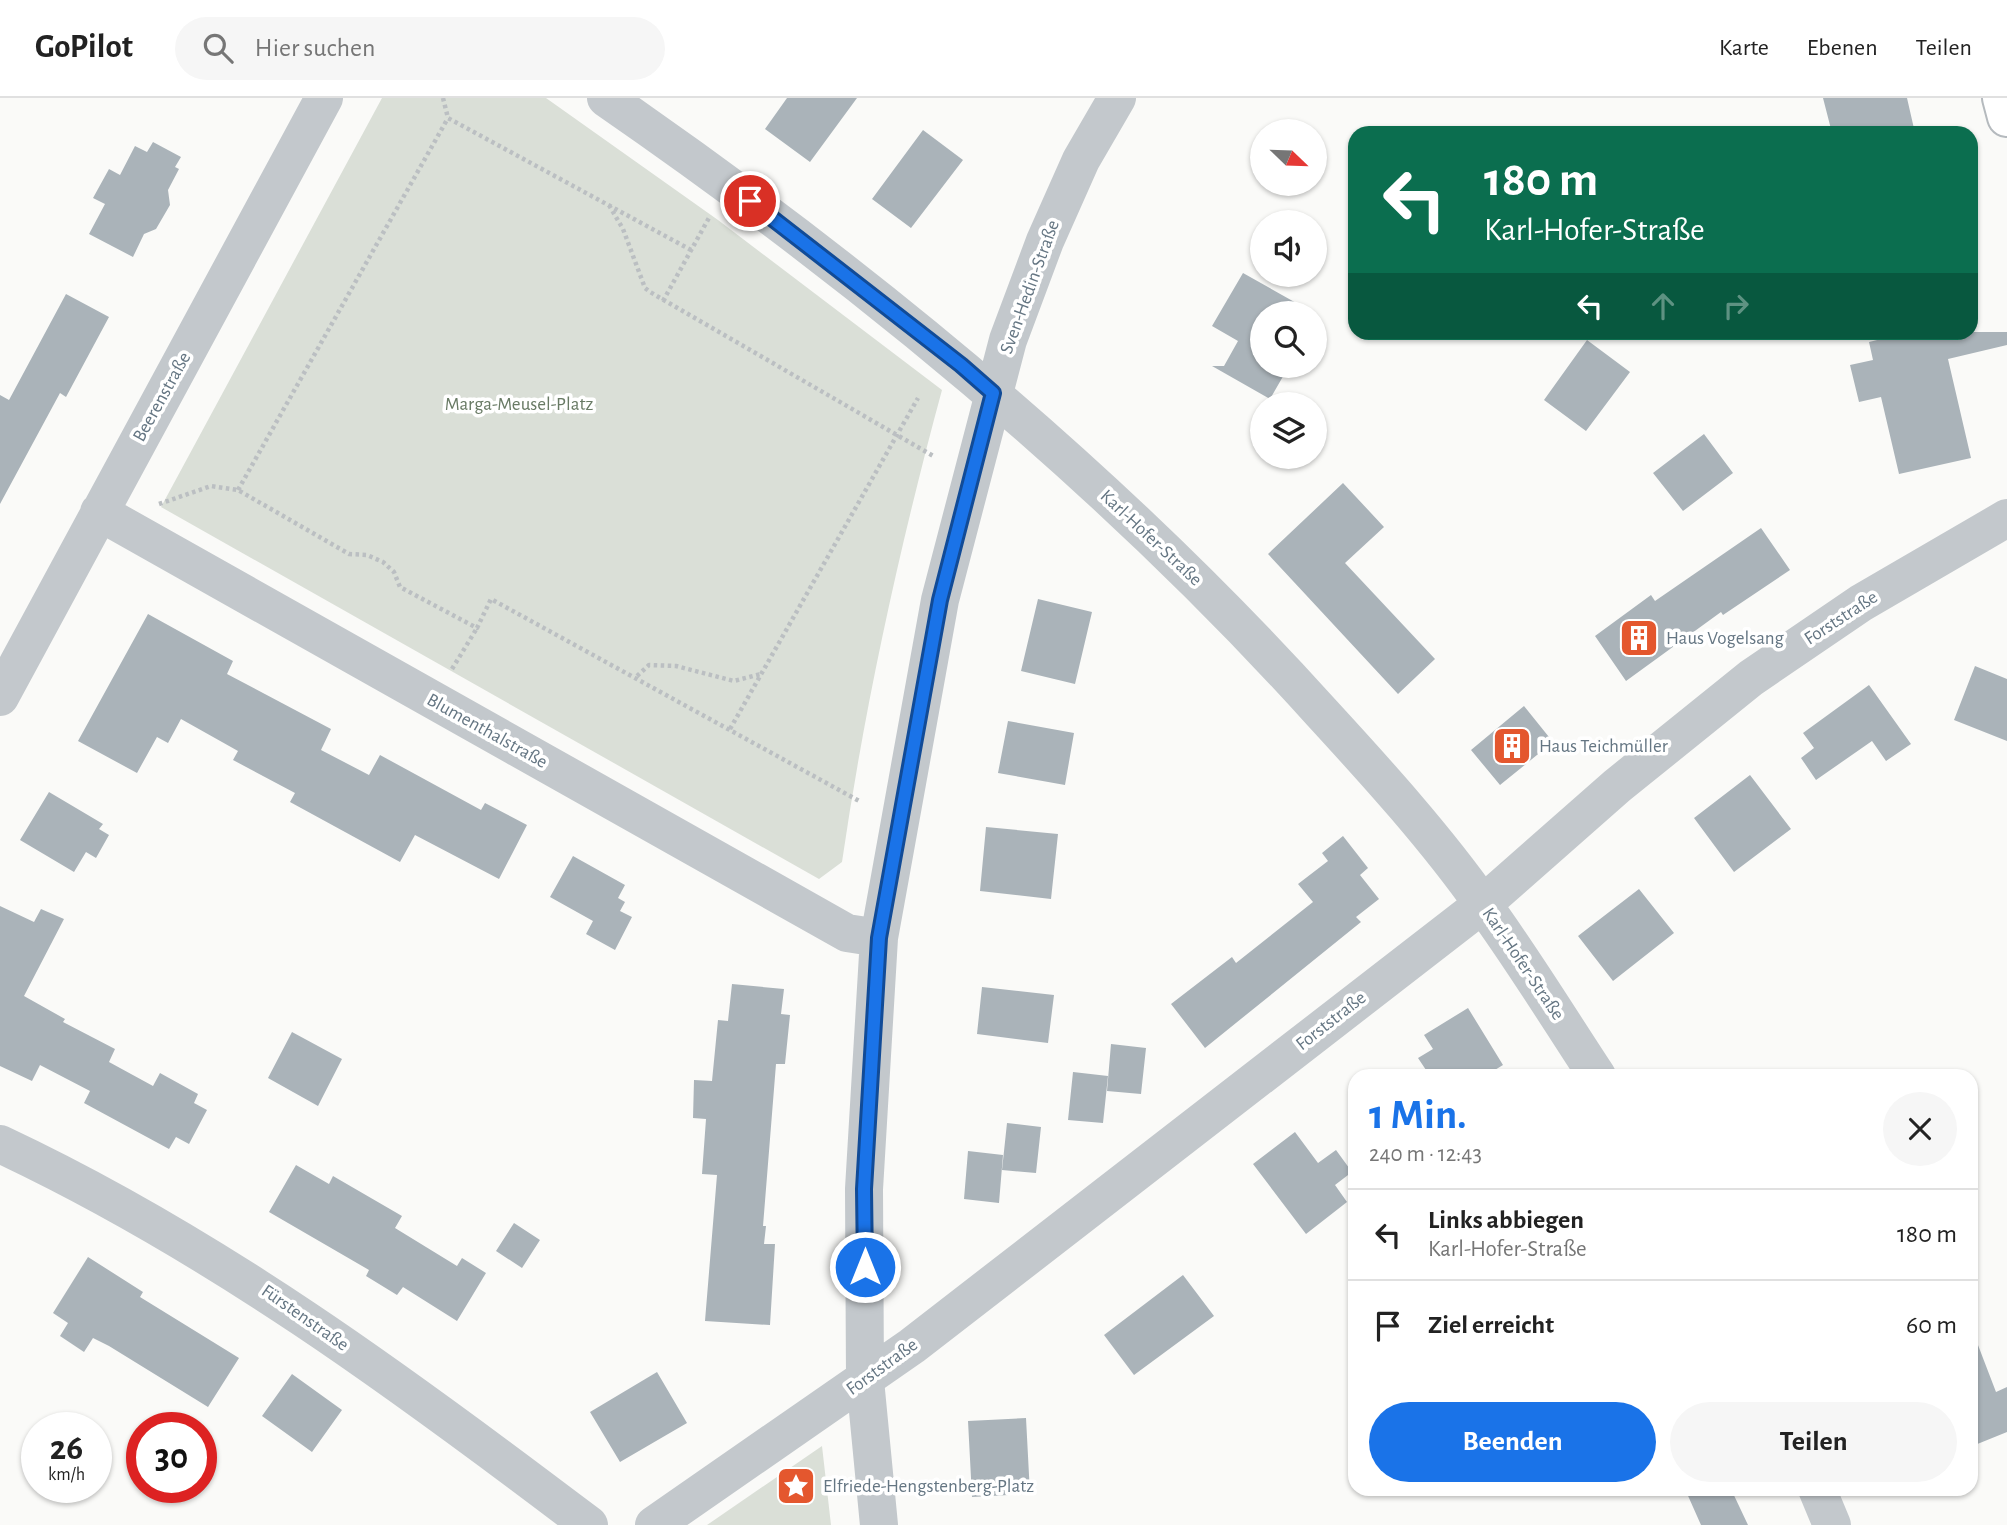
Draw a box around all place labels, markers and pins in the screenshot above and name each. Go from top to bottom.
pin [720,171,780,231]
building icon: Haus Vogelsang [1618,617,1660,659]
place label: Haus Vogelsang [1666,629,1785,648]
building icon: Haus Teichmüller [1491,725,1533,767]
place label: Haus Teichmüller [1539,737,1668,756]
place icon: Elfriede-Hengstenberg-Platz [775,1465,817,1507]
place label: Elfriede-Hengstenberg-Platz [823,1477,1034,1496]

